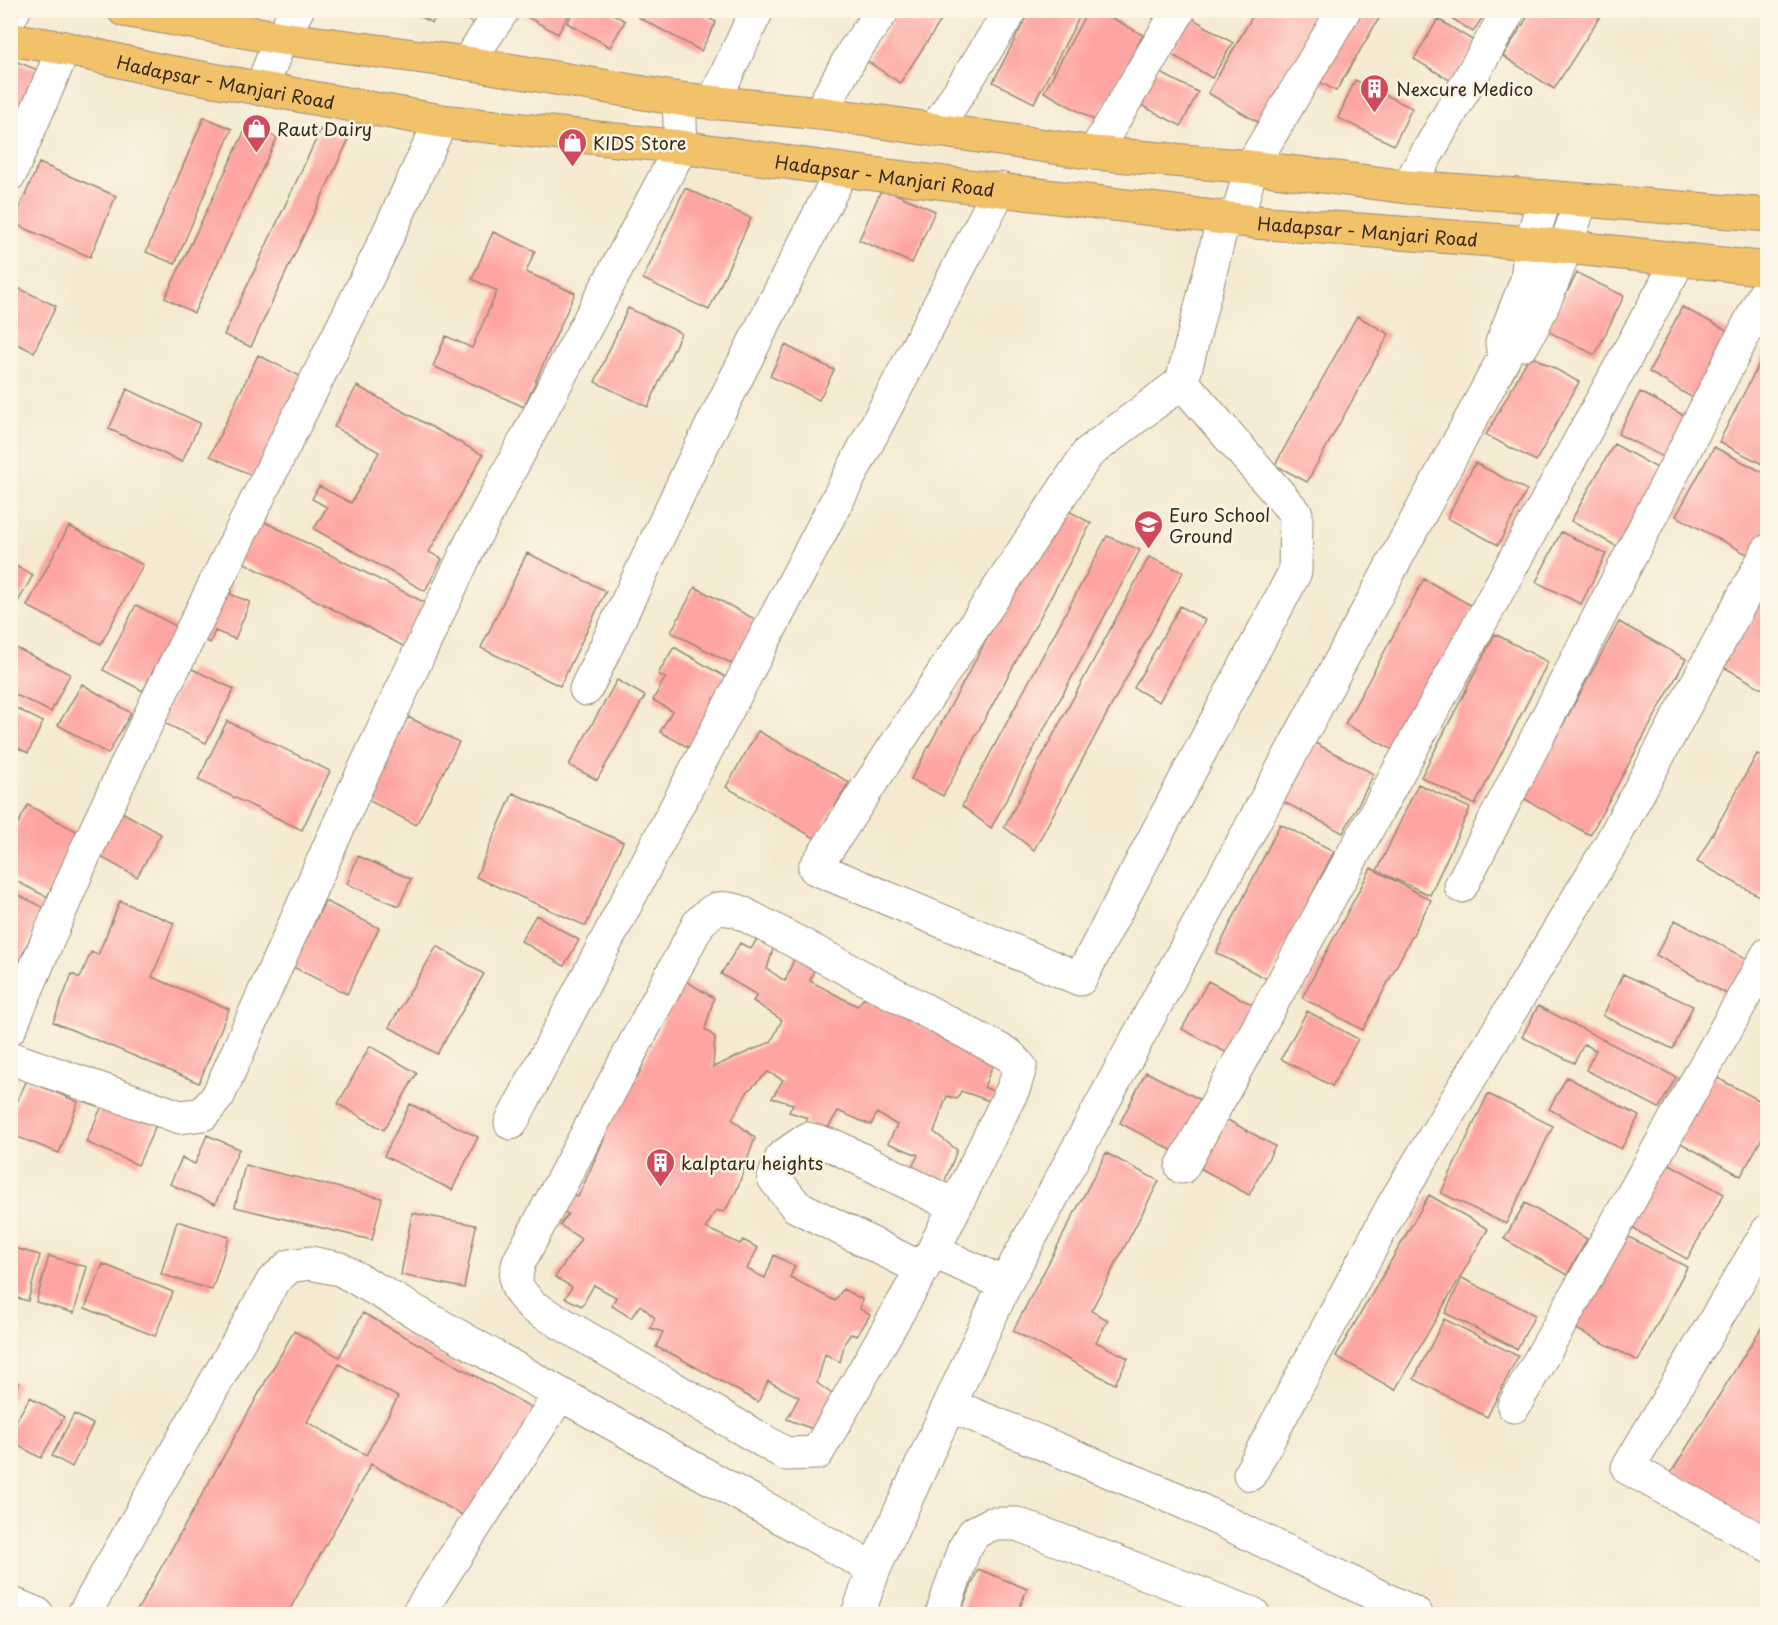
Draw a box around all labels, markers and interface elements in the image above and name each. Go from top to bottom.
street label: Hadapsar - Manjari Road [114,47,337,115]
building icon: Nexcure Medico [1359,72,1391,114]
place label: Nexcure Medico [1396,75,1533,102]
shop icon: Raut Dairy [240,112,272,154]
place label: Raut Dairy [277,115,372,142]
shop icon: KIDS Store [556,126,588,168]
place label: KIDS Store [593,129,686,156]
street label: Hadapsar - Manjari Road [773,147,996,203]
street label: Hadapsar - Manjari Road [1256,209,1479,252]
place label: Euro School Ground [1169,501,1270,549]
school or university icon: Euro School Ground [1132,508,1164,550]
building icon: kalptaru heights [644,1146,676,1188]
place label: kalptaru heights [681,1149,823,1176]

